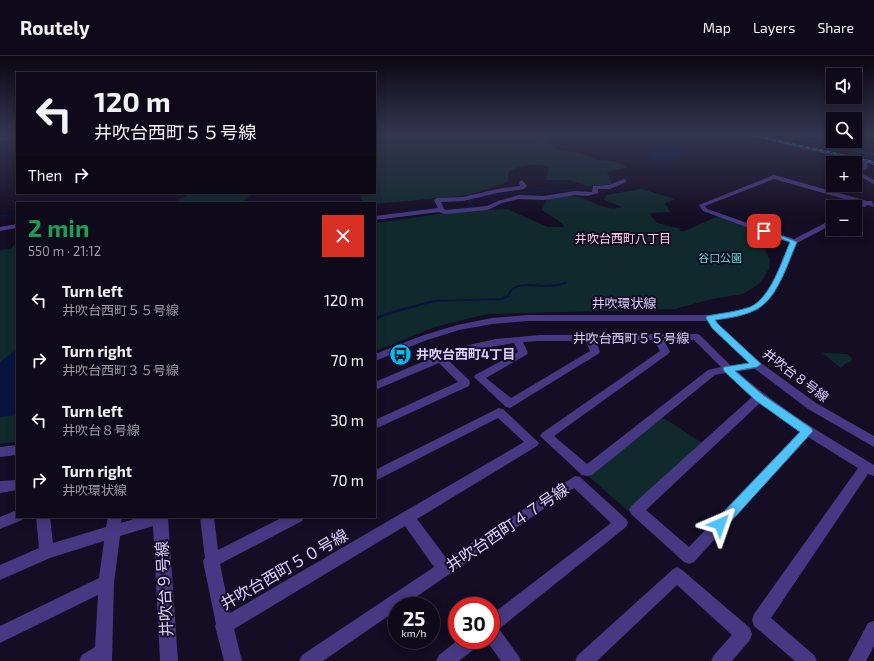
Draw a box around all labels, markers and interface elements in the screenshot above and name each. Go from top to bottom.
text: Routely [20,16,90,39]
text: Map [703,19,731,36]
text: Layers [753,19,795,36]
text: Share [817,19,854,36]
map controls [826,68,862,236]
button: sound [826,68,862,104]
text: 120 m [94,84,171,118]
icon: left [28,88,80,140]
button: search [826,112,862,148]
text: 井吹台西町５５号線 [94,121,256,143]
button: + [826,156,862,192]
icon: right [70,164,92,186]
text: Then [28,166,62,184]
button: − [826,200,862,236]
text: 2 min [28,213,89,242]
pin [747,214,781,248]
button: close [322,215,364,257]
icon: arrive [753,220,775,242]
district label: 井吹台西町八丁目 [575,231,671,245]
text: 550 m · 21:12 [28,243,101,259]
park label: 谷口公園 [698,251,742,264]
text: Turn left [62,282,123,300]
icon: left [28,289,50,311]
text: 120 m [324,291,364,309]
street label: 井吹環状線 [591,295,657,311]
text: 井吹台西町５５号線 [62,302,179,318]
street label: 井吹台西町５５号線 [572,330,690,346]
bus stop icon: 井吹台西町4丁目 [387,341,413,367]
text: Turn right [62,342,132,360]
street label: 井吹台８号線 [760,345,832,405]
place label: 井吹台西町4丁目 [416,346,515,362]
icon: right [28,349,50,371]
text: 70 m [331,351,364,369]
text: 井吹台西町３５号線 [62,362,179,378]
text: Turn left [62,402,123,420]
icon: left [28,409,50,431]
text: 30 m [330,411,364,429]
text: 井吹台８号線 [62,422,140,438]
text: Turn right [62,462,132,480]
icon: right [28,469,50,491]
text: 70 m [331,471,364,489]
street label: 井吹台西町４７号線 [442,478,572,575]
text: 井吹環状線 [62,482,127,498]
position arrow [699,503,741,545]
street label: 井吹台西町５０号線 [217,524,351,613]
street label: 井吹台９号線 [152,541,176,637]
speed limit sign: 30 [448,597,500,649]
text: 25 [403,606,425,630]
text: km/h [402,627,426,639]

